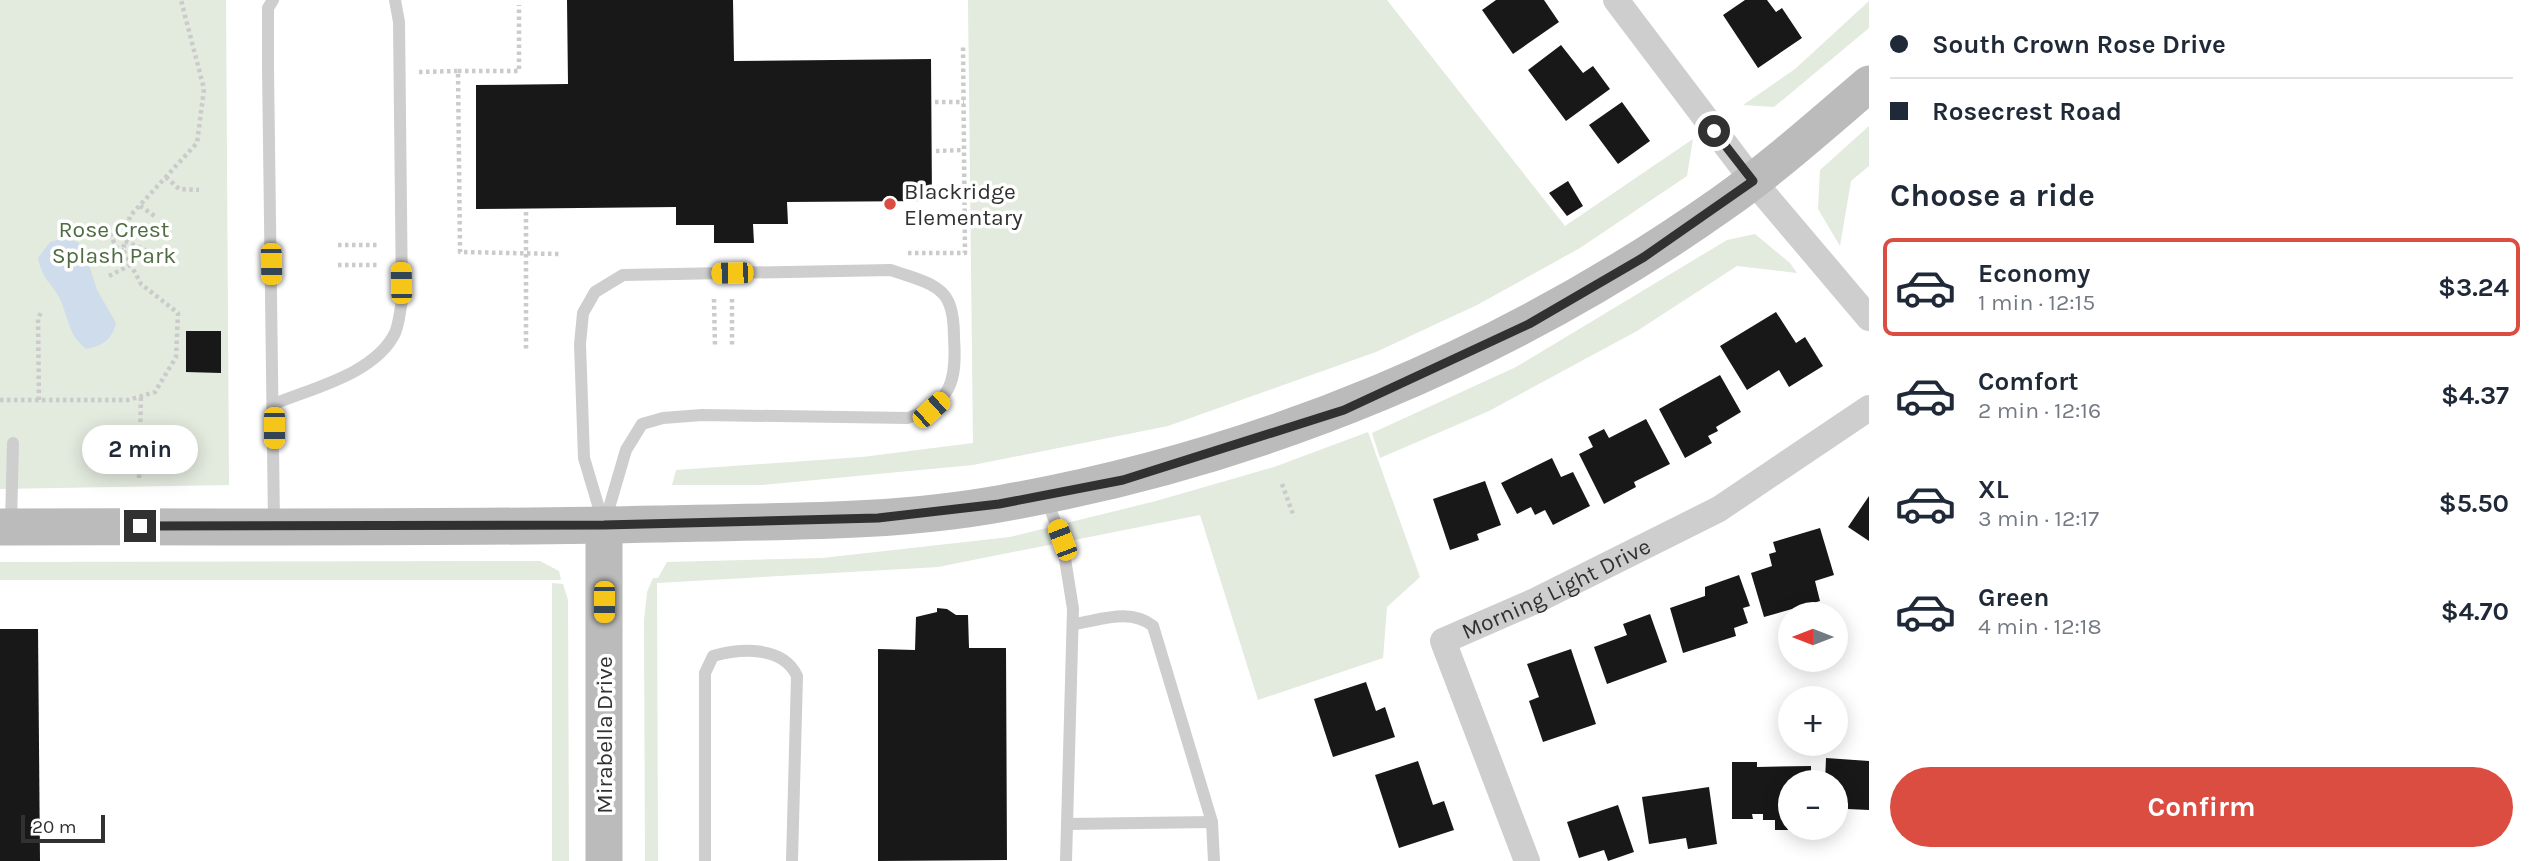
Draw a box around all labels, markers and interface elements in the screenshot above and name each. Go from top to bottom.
text: South Crown Rose Drive [1932,29,2226,60]
text: Rosecrest Road [1932,96,2122,127]
route start [1698,115,1730,147]
text: Choose a ride [1890,177,2095,214]
place label: Blackridge Elementary [904,178,1023,231]
marker: Blackridge Elementary [882,196,898,212]
park label: Rose Crest Splash Park [52,216,176,269]
car [261,243,282,285]
icon: car [1894,256,1957,319]
text: Economy [1978,258,2090,289]
car [391,262,412,304]
car [711,262,754,284]
text: $3.24 [2438,272,2509,303]
text: 1 min · 12:15 [1978,289,2095,316]
icon: car [1894,364,1957,427]
text: Comfort [1978,366,2079,397]
text: $4.37 [2441,380,2509,411]
car [909,388,954,432]
text: 2 min · 12:16 [1978,397,2101,424]
car [264,407,285,449]
callout: 2 min [82,424,198,474]
text: 2 min [108,436,172,463]
icon: car [1894,472,1957,535]
text: XL [1978,474,2009,505]
text: $5.50 [2439,488,2509,519]
text: 3 min · 12:17 [1978,505,2099,532]
route end [124,510,156,542]
car [1045,517,1080,563]
street label: Morning Light Drive [1457,532,1655,645]
icon: car [1894,580,1957,643]
car [594,581,615,623]
text: Green [1978,582,2050,613]
text: $4.70 [2441,596,2509,627]
north arrow [1778,602,1848,672]
map controls [1778,602,1848,840]
text: 4 min · 12:18 [1978,613,2102,640]
street label: Mirabella Drive [591,656,618,814]
button: + [1778,686,1848,756]
button: Confirm [1890,767,2513,847]
button: − [1778,770,1848,840]
scale bar [21,812,105,844]
text: 20 m [32,816,77,838]

